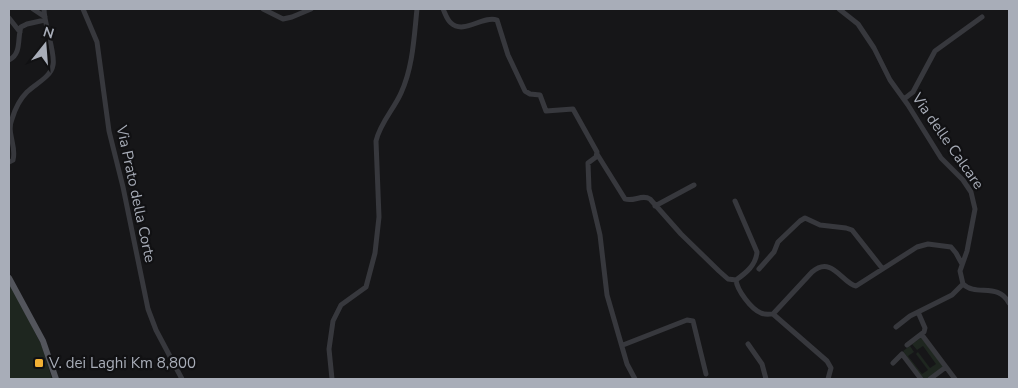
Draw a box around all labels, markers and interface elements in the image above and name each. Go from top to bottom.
north arrow [20,20,70,70]
text: N [41,22,56,44]
street label: Via delle Calcare [907,88,989,193]
street label: Via Prato della Corte [111,123,160,264]
place label: V. dei Laghi Km 8,800 [48,353,196,373]
marker: V. dei Laghi Km 8,800 [33,357,45,369]

